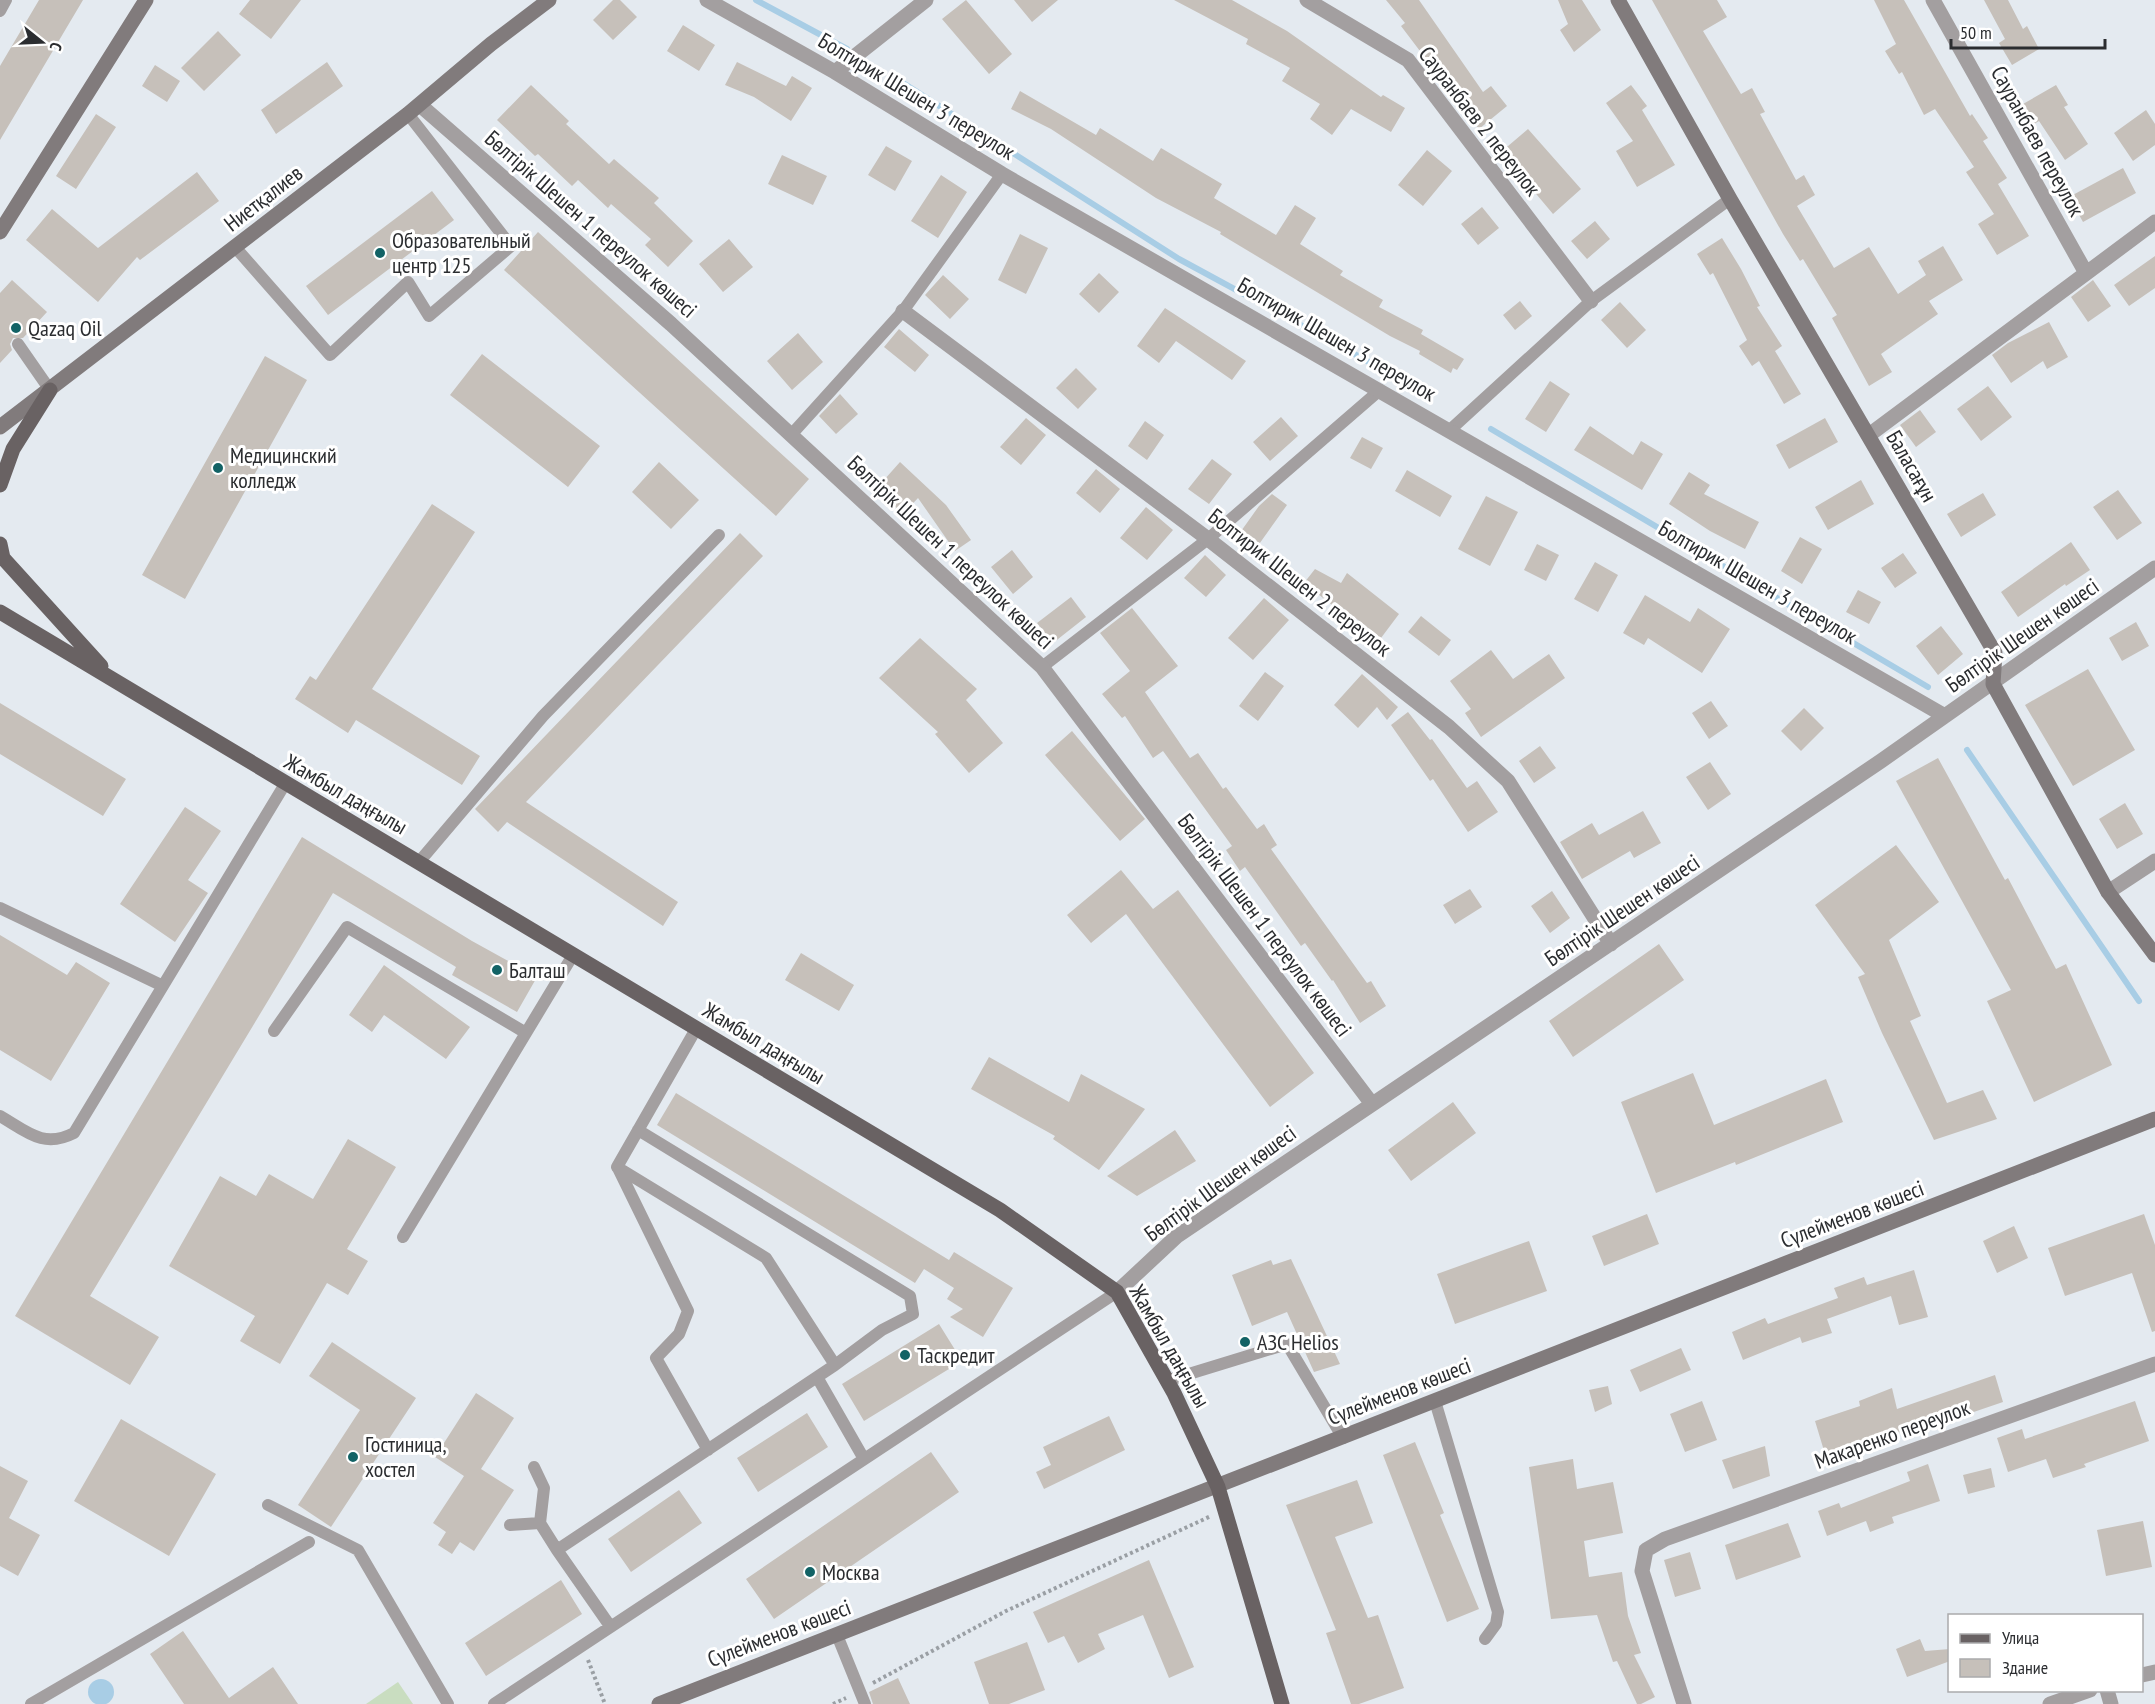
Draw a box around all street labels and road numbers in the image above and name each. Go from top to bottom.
street label: Болтирик Шешен 3 переулок [814,26,1021,166]
street label: Сауранбаев 2 переулок [1413,41,1547,202]
street label: Сауранбаев переулок [1985,61,2091,222]
street label: Бөлтірік Шешен 1 переулок көшесі [479,124,703,324]
street label: Ниетқалиев [218,159,308,237]
street label: Болтирик Шешен 3 переулок [1233,271,1442,408]
street label: Баласағұн [1880,425,1944,507]
street label: Бөлтірік Шешен 1 переулок көшесі [842,449,1060,655]
street label: Болтирик Шешен 2 переулок [1203,502,1397,662]
street label: Болтирик Шешен 3 переулок [1654,514,1863,651]
street label: Бөлтірік Шешен көшесі [1940,572,2104,698]
street label: Жамбыл даңғылы [279,747,412,840]
street label: Бөлтірік Шешен 1 переулок көшесі [1172,808,1358,1042]
street label: Бөлтірік Шешен көшесі [1539,848,1705,972]
street label: Жамбыл даңғылы [697,995,830,1090]
street label: Бөлтірік Шешен көшесі [1139,1119,1301,1247]
street label: Сүлейменов көшесі [1776,1174,1928,1254]
street label: Жамбыл даңғылы [1123,1279,1216,1412]
street label: Сүлейменов көшесі [1323,1351,1475,1431]
street label: Макаренко переулок [1811,1393,1974,1475]
street label: Сүлейменов көшесі [703,1593,855,1673]

